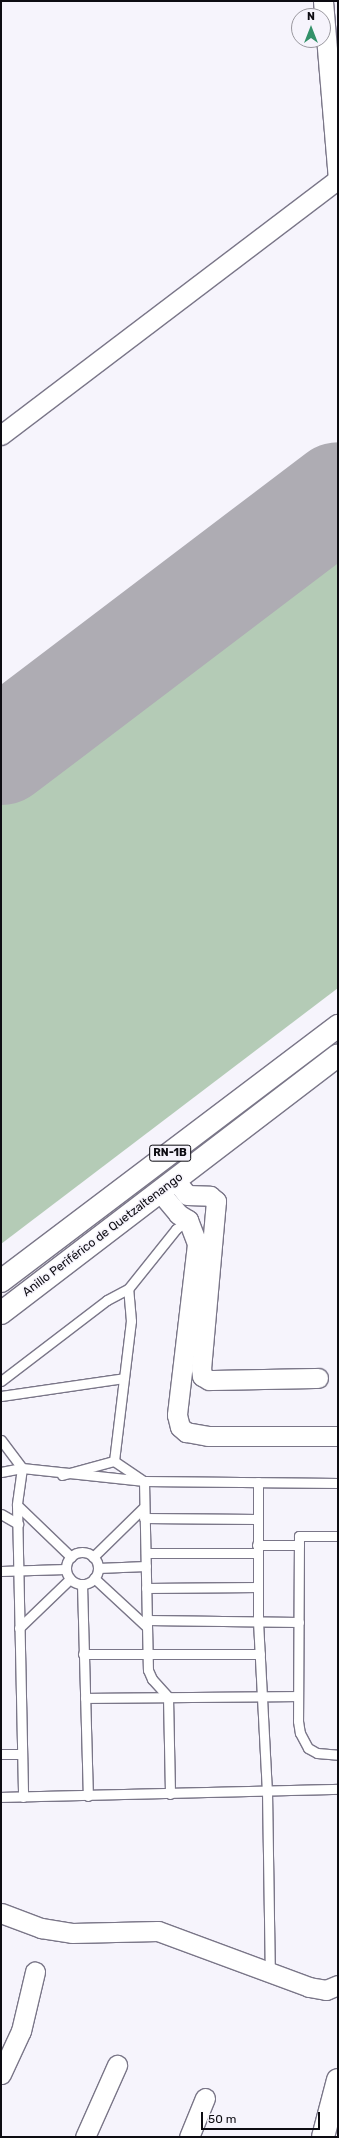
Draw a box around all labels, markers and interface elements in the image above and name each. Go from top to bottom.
north arrow [291,8,331,48]
text: N [307,10,315,23]
road number: RN-1B [149,1144,191,1162]
street label: Anillo Periférico de Quetzaltenango [20,1170,186,1300]
scale bar [203,2104,322,2130]
text: 50 m [208,2112,236,2126]

